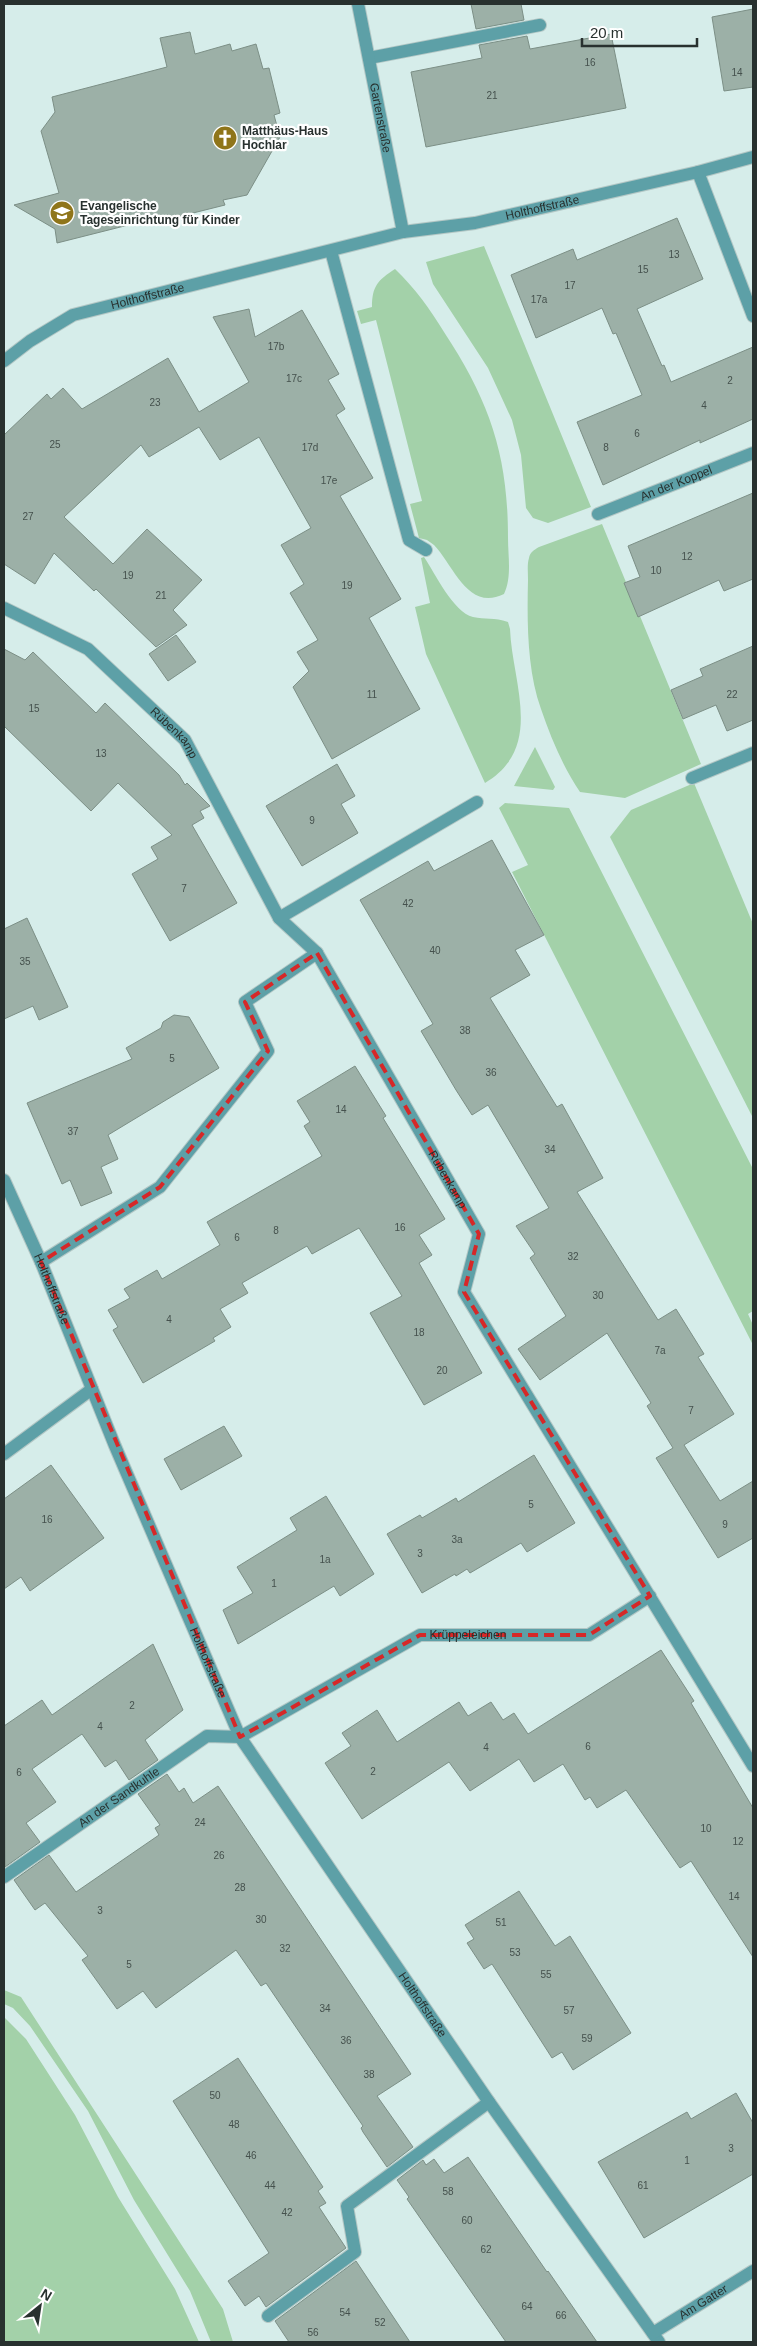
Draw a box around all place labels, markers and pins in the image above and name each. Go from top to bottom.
place label: Matthäus-Haus Hochlar [242,124,328,152]
church icon: Matthäus-Haus Hochlar [212,125,238,151]
place label: Evangelische Tageseinrichtung für Kinder [80,199,240,227]
school or university icon: Evangelische Tageseinrichtung für Kinder [49,200,75,226]

